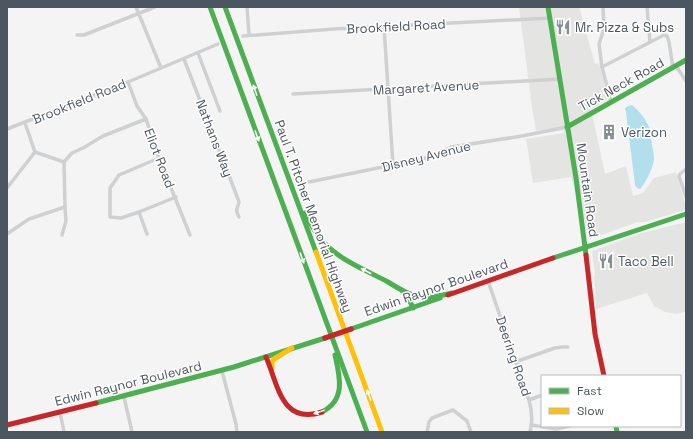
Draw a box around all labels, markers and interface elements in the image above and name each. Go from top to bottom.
street label: Brookfield Road [346,15,446,38]
restaurant icon: Mr. Pizza & Subs [554,18,572,36]
place label: Mr. Pizza & Subs [575,19,674,36]
street label: Tick Neck Road [576,54,667,115]
street label: Brookfield Road [30,75,128,128]
street label: Margaret Avenue [372,76,480,99]
one-way arrow [252,83,258,95]
street label: Nathans Way [192,97,237,179]
street label: Paul T. Pitcher Memorial Highway [271,117,356,315]
building icon: Verizon [600,123,618,141]
place label: Verizon [621,124,667,141]
street label: Eliot Road [140,126,179,190]
one-way arrow [255,130,261,142]
street label: Disney Avenue [380,137,473,176]
street label: Mountain Road [572,142,603,238]
one-way arrow [300,252,306,264]
restaurant icon: Taco Bell [597,252,615,270]
place label: Taco Bell [618,253,674,270]
street label: Edwin Raynor Boulevard [362,255,510,320]
one-way arrow [360,268,372,274]
street label: Deering Road [492,314,535,398]
street label: Edwin Raynor Boulevard [53,357,203,410]
legend [541,375,681,427]
text: Fast [577,383,602,399]
one-way arrow [365,389,371,401]
text: Slow [577,403,604,419]
one-way arrow [313,410,325,416]

